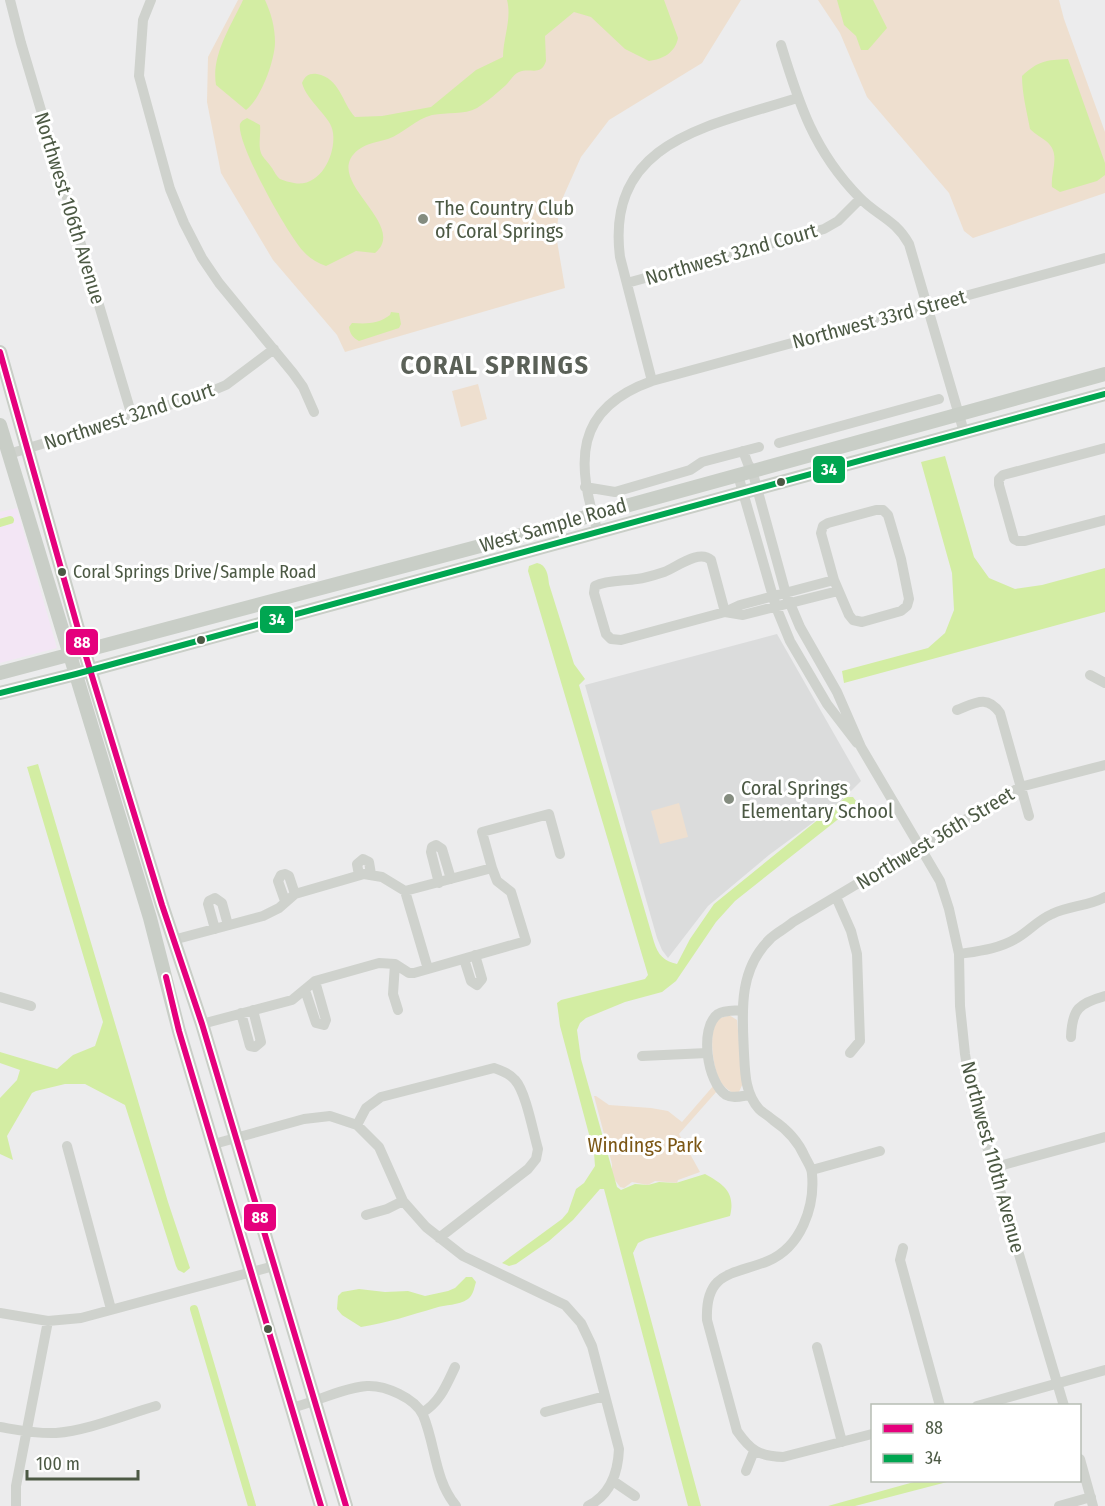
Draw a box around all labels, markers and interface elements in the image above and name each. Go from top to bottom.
street label: Northwest 106th Avenue [29,109,111,307]
place label: The Country Club of Coral Springs [435,196,574,243]
marker: The Country Club of Coral Springs [416,212,430,226]
street label: Northwest 32nd Court [642,218,820,290]
street label: Northwest 33rd Street [790,284,969,354]
district label: CORAL SPRINGS [401,350,589,381]
street label: Northwest 32nd Court [41,377,217,455]
line badge: 34 [812,455,846,484]
text: 34 [820,460,837,479]
unlabelled marker [775,476,787,488]
street label: West Sample Road [477,493,629,557]
place label: Coral Springs Drive/Sample Road [73,561,316,583]
marker: Coral Springs Drive/Sample Road [56,566,68,578]
line badge: 34 [259,605,294,634]
text: 34 [268,610,285,629]
line badge: 88 [65,628,99,656]
text: 88 [74,633,91,652]
unlabelled marker [195,634,207,646]
place label: Coral Springs Elementary School [741,776,893,823]
street label: Northwest 36th Street [852,781,1018,894]
marker: Coral Springs Elementary School [722,792,736,806]
street label: Northwest 110th Avenue [956,1059,1030,1255]
park label: Windings Park [588,1133,703,1157]
line badge: 88 [243,1203,277,1232]
text: 88 [252,1208,269,1227]
unlabelled marker [262,1323,274,1335]
legend [871,1404,1081,1482]
text: 88 [925,1417,943,1439]
scale bar [27,1443,138,1481]
text: 34 [925,1447,942,1469]
text: 100 m [36,1453,80,1475]

